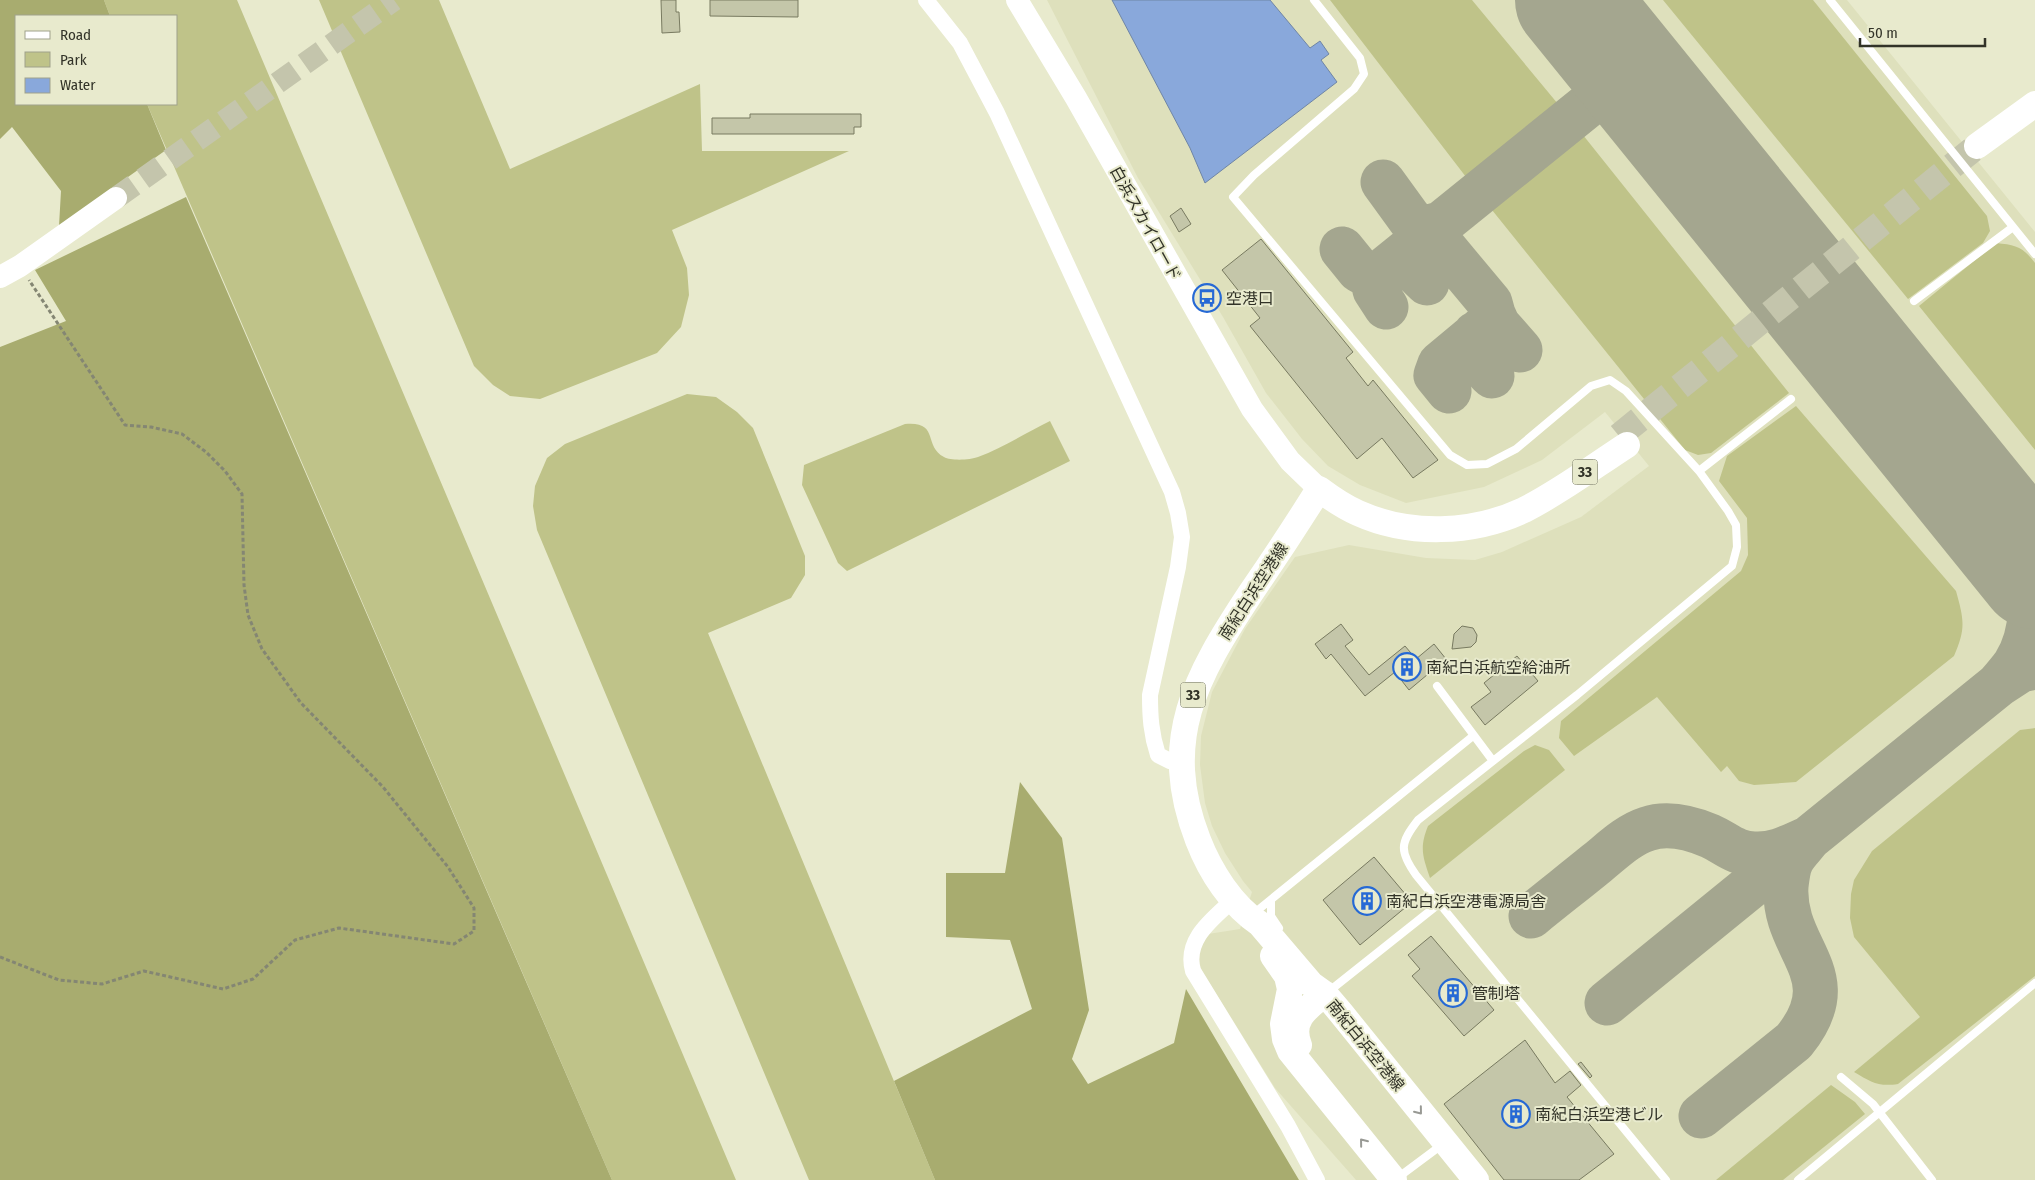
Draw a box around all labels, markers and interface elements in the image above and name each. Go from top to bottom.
legend [15,15,178,105]
scale bar [1860,15,1985,47]
text: 50 m [1868,24,1898,42]
text: Road [60,26,91,44]
text: Park [60,51,87,69]
text: Water [60,76,96,94]
street label: 白浜スカイロード [1106,163,1185,284]
bus stop icon: 空港口 [1192,283,1222,313]
place label: 空港口 [1226,289,1274,308]
road number: 33 [1572,460,1598,484]
street label: 南紀白浜空港線 [1215,539,1292,643]
building icon: 南紀白浜航空給油所 [1392,652,1422,682]
place label: 南紀白浜航空給油所 [1426,658,1570,677]
road number: 33 [1180,682,1206,708]
building icon: 南紀白浜空港電源局舎 [1352,886,1382,916]
place label: 南紀白浜空港電源局舎 [1386,892,1546,911]
building icon: 管制塔 [1438,978,1468,1008]
place label: 管制塔 [1472,984,1520,1003]
street label: 南紀白浜空港線 [1323,996,1408,1095]
building icon: 南紀白浜空港ビル [1501,1099,1531,1129]
one-way arrow [1414,1105,1422,1114]
place label: 南紀白浜空港ビル [1535,1105,1663,1124]
one-way arrow [1360,1139,1369,1148]

